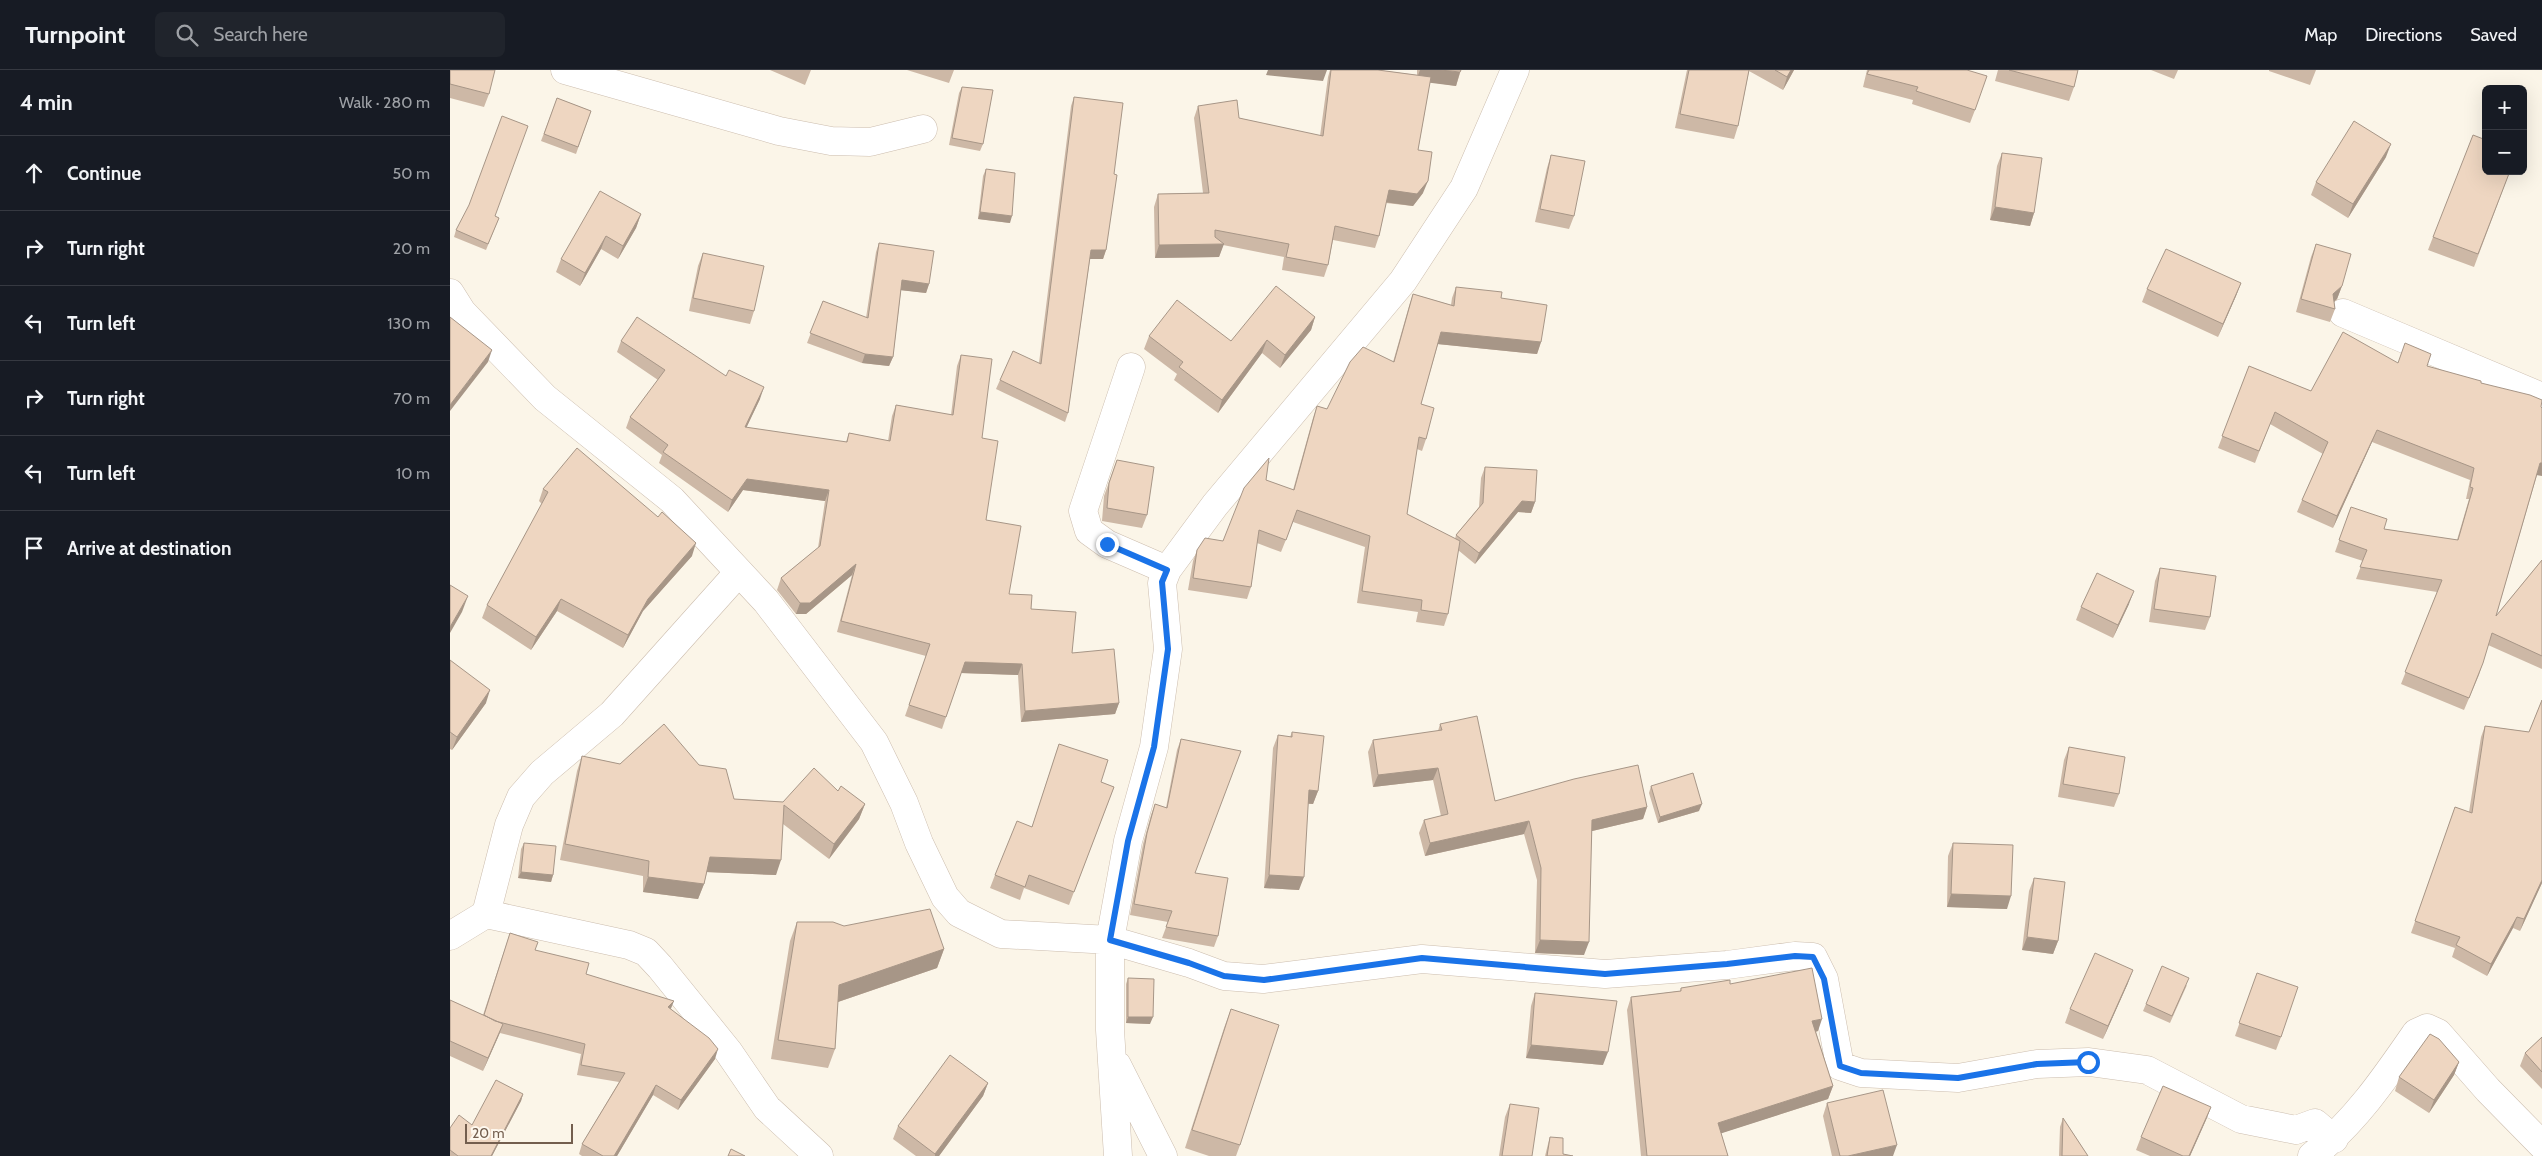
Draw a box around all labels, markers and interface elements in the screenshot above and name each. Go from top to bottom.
search box [155,12,505,57]
text: Turnpoint [25,20,125,49]
icon: search [173,21,201,49]
text: Search here [213,23,308,46]
text: Map [2304,24,2337,46]
text: Directions [2365,24,2442,46]
text: Saved [2470,24,2517,46]
map controls [2482,85,2527,175]
button: + [2482,85,2527,130]
text: 4 min [20,90,73,115]
text: Walk · 280 m [339,93,430,112]
button: − [2482,130,2527,175]
icon: ahead [20,159,48,187]
text: Continue [67,162,141,185]
text: 50 m [393,164,430,183]
icon: right [20,234,48,262]
text: Turn right [67,237,145,260]
text: 20 m [393,239,430,258]
icon: left [20,309,48,337]
text: Turn left [67,312,135,335]
text: 130 m [387,314,430,333]
icon: right [20,384,48,412]
text: Turn right [67,387,145,410]
text: 70 m [393,389,430,408]
icon: left [20,459,48,487]
text: Turn left [67,462,135,485]
text: 10 m [396,464,430,483]
route end [1096,533,1119,556]
icon: arrive [20,534,48,562]
text: Arrive at destination [67,537,231,560]
route start [2077,1051,2100,1074]
scale bar [465,1121,572,1144]
text: 20 m [472,1124,505,1142]

